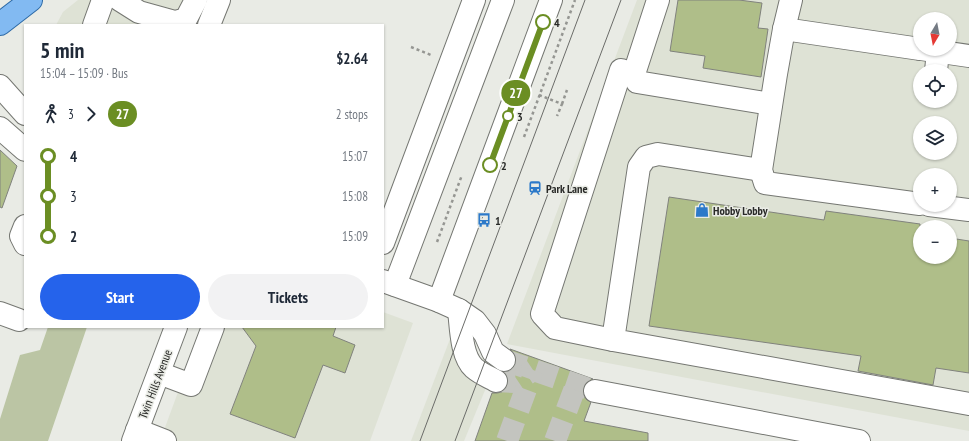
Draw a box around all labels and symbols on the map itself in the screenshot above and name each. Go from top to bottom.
north arrow [913,12,957,56]
marker: 4 [535,14,551,30]
place label: 4 [554,15,560,30]
line badge: 27 [498,80,534,106]
place label: 3 [517,109,523,124]
marker: 3 [502,110,514,122]
marker: 2 [482,157,498,173]
place label: 2 [501,158,507,173]
station icon: Park Lane [527,180,543,196]
place label: Park Lane [546,181,588,196]
shop icon: Hobby Lobby [694,202,710,218]
place label: Hobby Lobby [713,203,768,218]
bus stop icon: 1 [476,212,492,228]
place label: 1 [495,213,501,228]
street label: Twin Hills Avenue [135,347,175,421]

